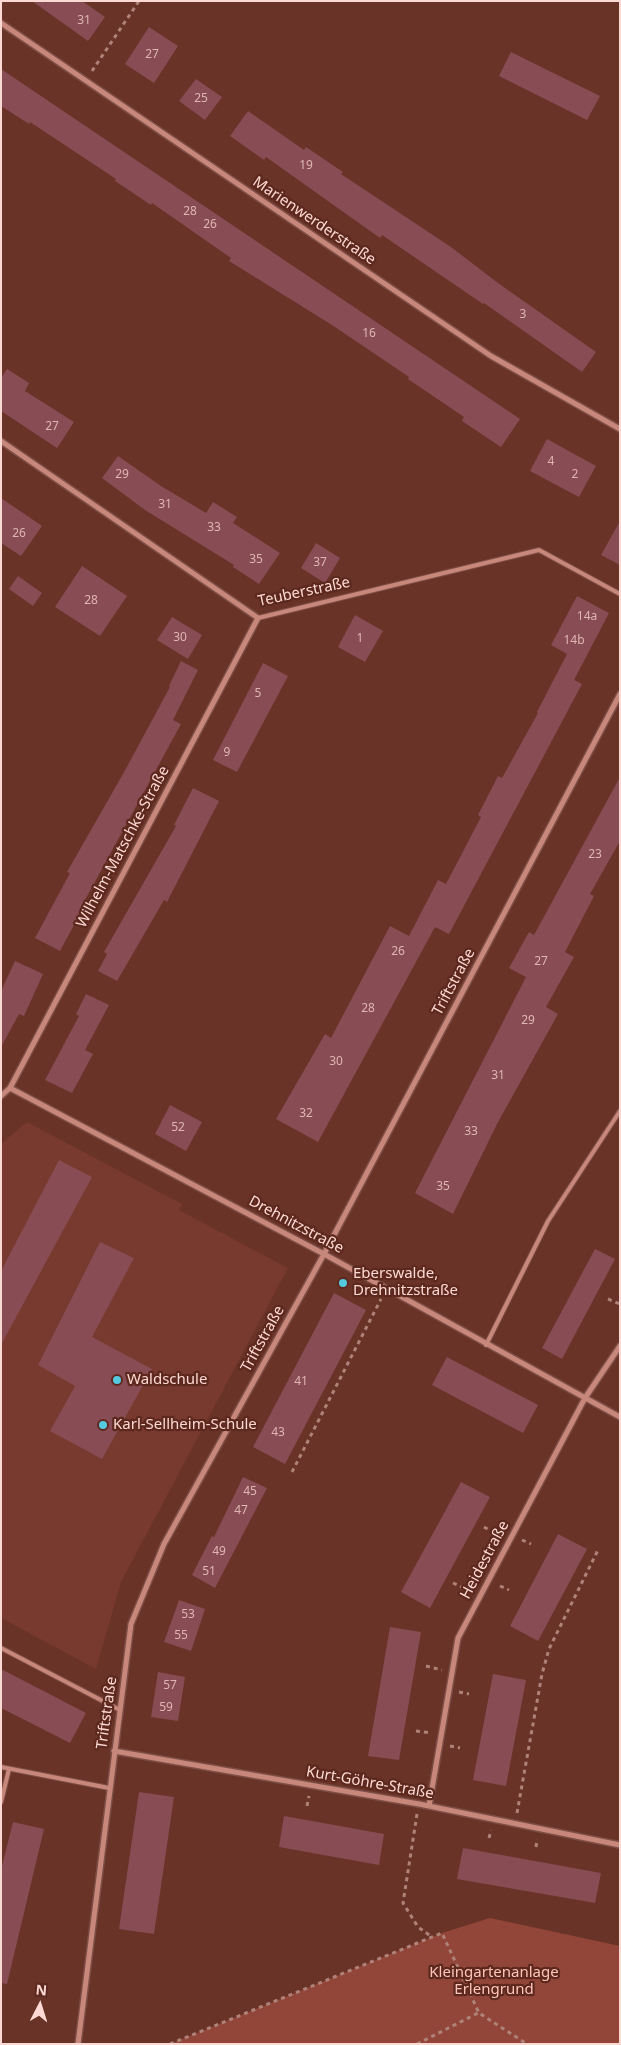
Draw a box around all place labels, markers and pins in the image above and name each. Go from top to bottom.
place label: Eberswalde, Drehnitzstraße [353,1265,458,1300]
marker: Eberswalde, Drehnitzstraße [337,1277,349,1289]
place label: Waldschule [127,1371,207,1389]
marker: Waldschule [111,1374,123,1386]
place label: Karl-Sellheim-Schule [113,1416,257,1434]
marker: Karl-Sellheim-Schule [97,1419,109,1431]

